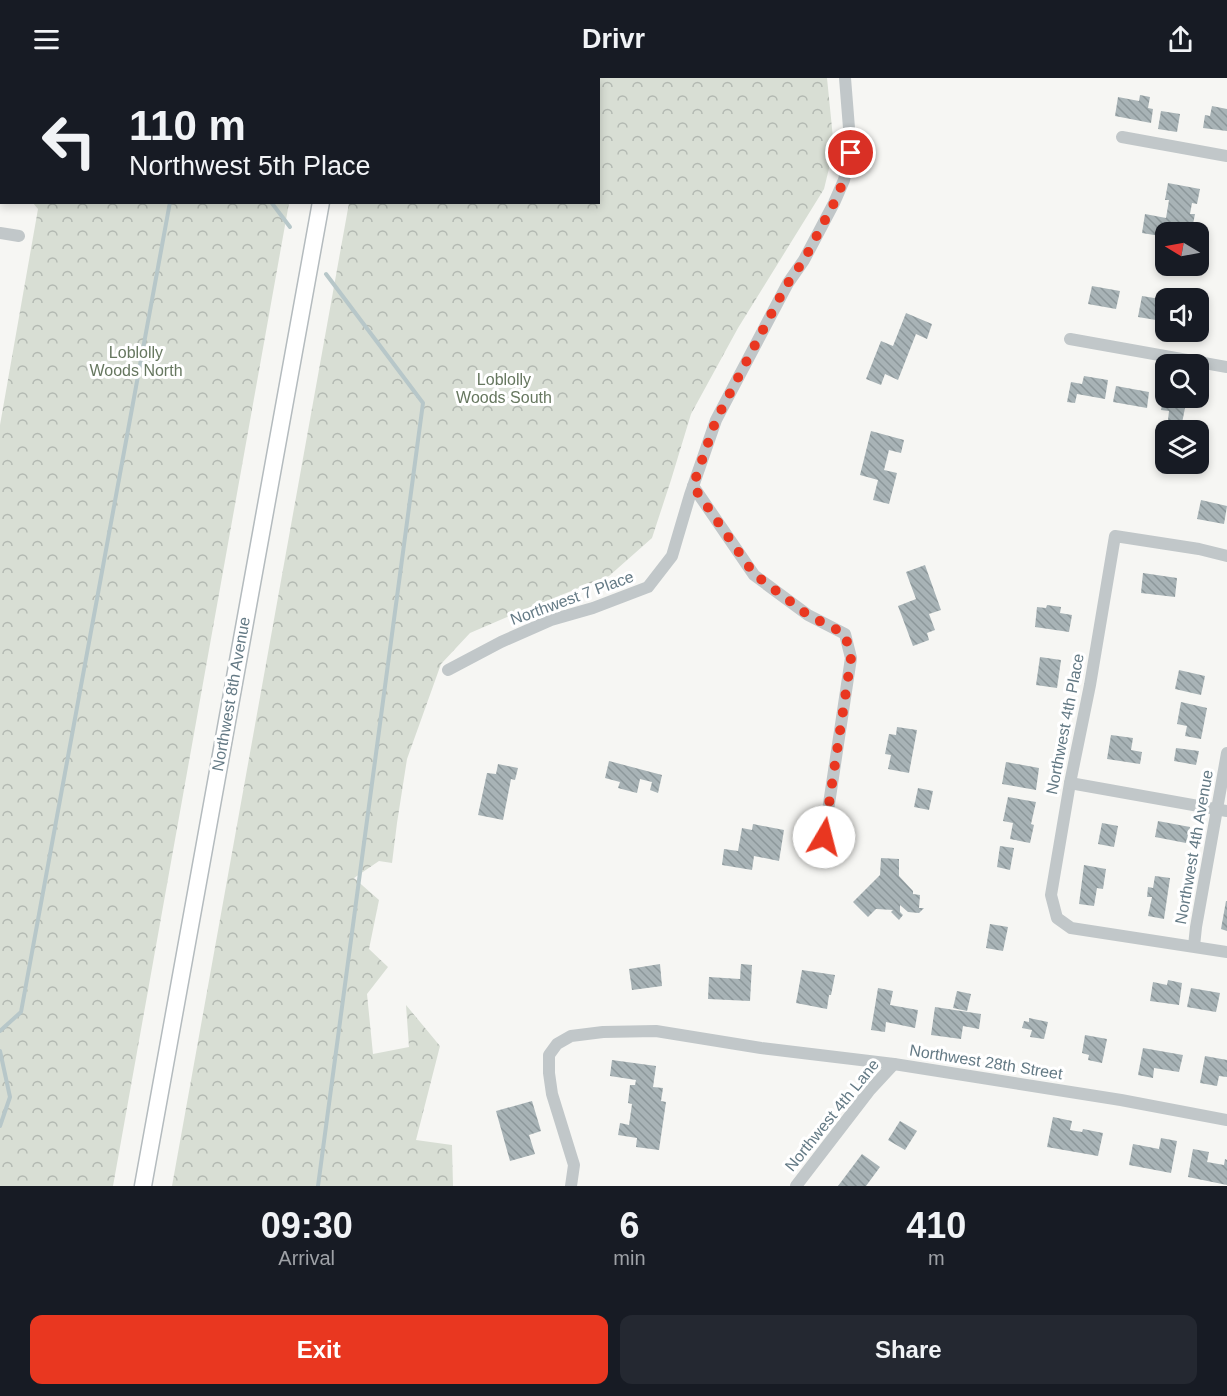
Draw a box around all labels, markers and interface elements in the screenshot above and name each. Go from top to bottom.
icon: menu [30,23,63,56]
icon: share [1164,23,1197,56]
text: Drivr [582,24,645,54]
icon: left [30,102,108,180]
text: 110 m [129,102,246,149]
pin [825,127,876,178]
icon: arrive [834,136,867,169]
text: Northwest 5th Place [129,151,371,181]
north arrow [1155,222,1209,276]
map controls [1155,222,1209,474]
button: sound [1155,288,1209,342]
park label: Loblolly Woods North [89,344,183,379]
button: search [1155,354,1209,408]
park label: Loblolly Woods South [456,371,552,406]
button: layers [1155,420,1209,474]
street label: Northwest 7 Place [508,568,636,628]
street label: Northwest 8th Avenue [209,615,253,772]
street label: Northwest 4th Place [1043,652,1087,796]
street label: Northwest 4th Avenue [1172,768,1216,925]
position arrow [792,805,856,869]
street label: Northwest 28th Street [908,1042,1064,1083]
street label: Northwest 4th Lane [782,1056,882,1174]
text: 09:30 [261,1205,353,1246]
text: 6 [619,1205,639,1246]
text: 410 [906,1205,966,1246]
text: Arrival [278,1247,335,1269]
text: min [613,1247,646,1269]
text: m [928,1247,945,1269]
button: Exit [30,1315,608,1384]
button: Share [620,1315,1197,1384]

